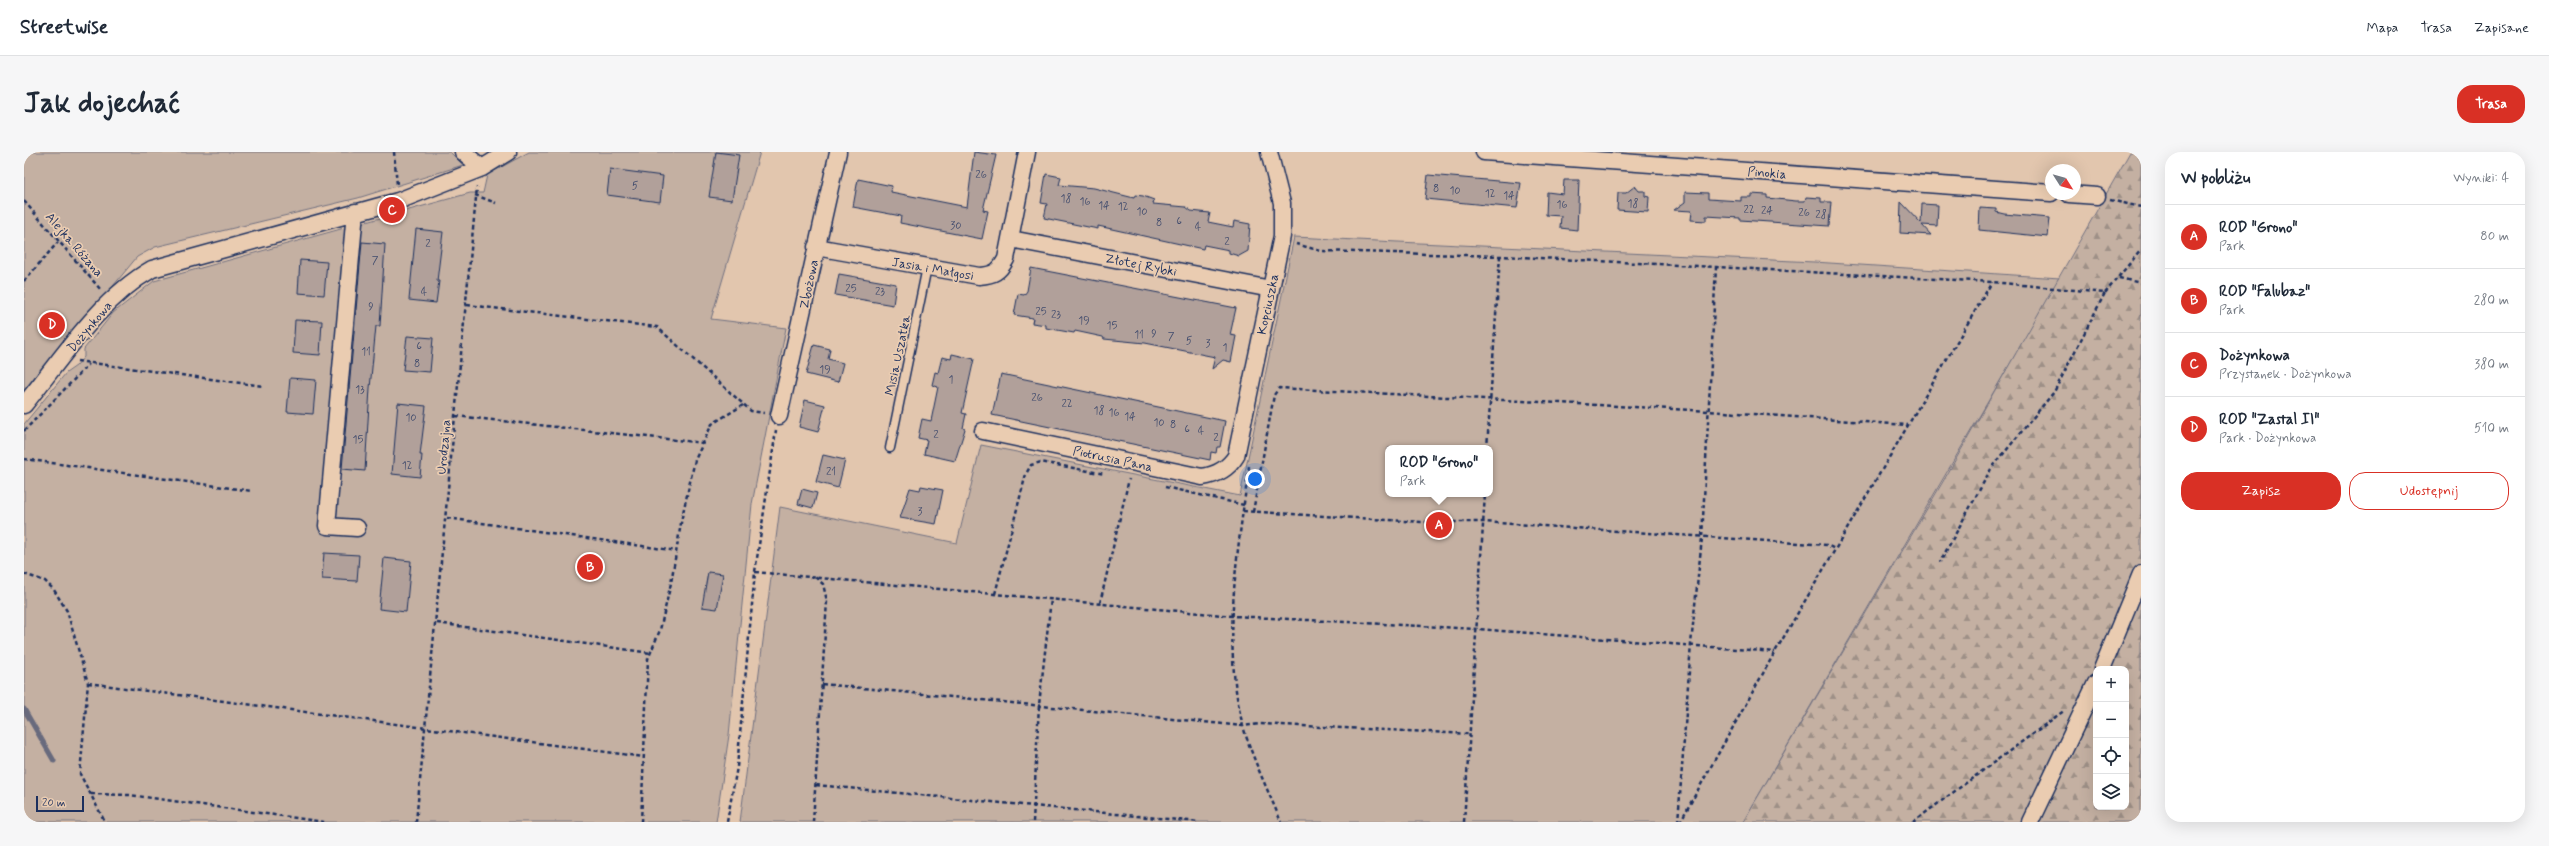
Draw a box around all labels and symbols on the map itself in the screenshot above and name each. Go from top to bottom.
street label: Pinokia [1747,164,1787,183]
north arrow [2045,164,2081,200]
house number: 26 [975,168,987,182]
house number: 5 [632,179,639,193]
house number: 8 [1433,182,1439,196]
house number: 10 [1449,184,1461,198]
house number: 12 [1485,187,1496,201]
house number: 14 [1503,189,1515,203]
house number: 18 [1061,192,1071,206]
pin: C [379,195,405,225]
house number: 16 [1080,195,1091,209]
house number: 18 [1628,197,1638,211]
house number: 16 [1557,198,1568,212]
house number: 14 [1098,199,1110,213]
house number: 12 [1118,200,1129,214]
house number: 22 [1743,203,1755,217]
house number: 24 [1761,204,1773,218]
house number: 10 [1136,205,1148,219]
house number: 26 [1798,206,1810,220]
house number: 28 [1815,208,1827,222]
street label: Alejka Różana [41,209,107,281]
house number: 6 [1176,214,1182,228]
house number: 8 [1156,216,1162,230]
house number: 30 [950,219,962,233]
house number: 4 [1195,220,1202,234]
house number: 2 [1224,235,1230,249]
house number: 2 [425,237,431,251]
street label: Złotej Rybki [1103,250,1178,281]
house number: 7 [372,254,379,268]
street label: Jasia i Małgosi [890,254,975,285]
street label: Zbożowa [796,258,823,311]
street label: Kopciuszka [1254,272,1283,336]
house number: 25 [845,282,857,296]
house number: 4 [421,285,428,299]
house number: 23 [875,285,885,299]
street label: Dożynkowa [64,298,116,356]
house number: 9 [368,300,374,314]
house number: 25 [1035,305,1047,319]
house number: 23 [1051,308,1061,322]
pin: D [39,310,65,340]
street label: Misia Uszatka [882,313,915,397]
house number: 19 [1078,314,1090,328]
house number: 15 [1107,319,1118,333]
house number: 9 [1151,327,1157,341]
house number: 11 [1134,328,1144,342]
house number: 7 [1168,330,1175,344]
house number: 5 [1186,334,1193,348]
house number: 3 [1206,337,1211,351]
house number: 6 [416,339,422,353]
house number: 1 [1223,341,1228,355]
house number: 11 [361,345,371,359]
house number: 8 [414,357,420,371]
house number: 19 [819,363,831,377]
house number: 1 [949,373,954,387]
house number: 13 [355,383,365,397]
house number: 26 [1031,391,1043,405]
house number: 22 [1061,397,1073,411]
house number: 18 [1094,404,1104,418]
house number: 16 [1109,406,1120,420]
house number: 14 [1124,410,1136,424]
house number: 10 [405,411,417,425]
house number: 10 [1153,416,1165,430]
house number: 8 [1170,418,1176,432]
street label: Urodzajna [434,419,455,475]
house number: 6 [1184,422,1190,436]
house number: 4 [1198,424,1205,438]
house number: 2 [933,428,939,442]
house number: 2 [1213,431,1219,445]
house number: 15 [353,433,364,447]
street label: Piotrusia Pana [1071,443,1154,476]
house number: 12 [402,459,413,473]
house number: 21 [826,465,836,479]
your location [1245,469,1265,489]
house number: 3 [918,505,923,519]
pin: A [1426,510,1452,540]
pin: B [577,552,603,582]
scale bar [36,794,84,813]

